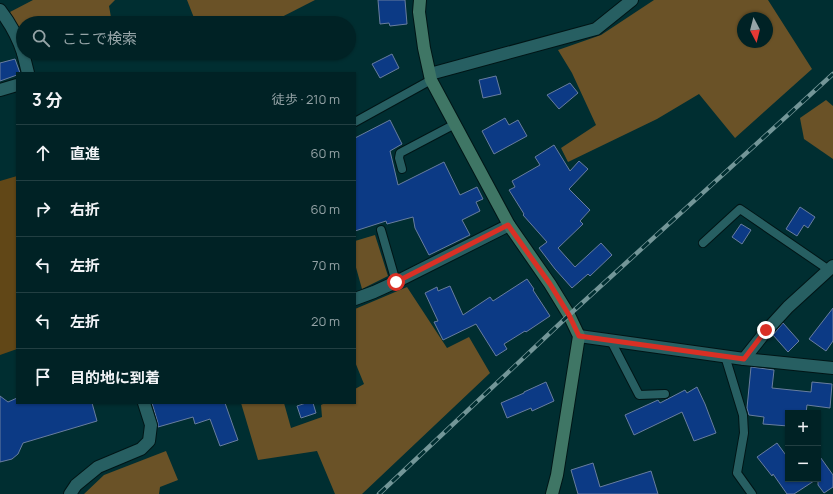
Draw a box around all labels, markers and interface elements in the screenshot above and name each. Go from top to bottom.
north arrow [737,12,773,48]
search box [16,16,356,60]
icon: search [30,27,52,49]
text: ここで検索 [62,28,137,49]
text: 3 分 [32,88,62,111]
text: 徒歩 · 210 m [272,90,340,108]
icon: ahead [32,142,54,164]
text: 直進 [70,143,100,164]
text: 60 m [310,144,340,162]
icon: right [32,198,54,220]
text: 右折 [70,199,100,220]
text: 60 m [310,200,340,218]
icon: left [32,254,54,276]
text: 左折 [70,255,100,276]
text: 70 m [312,256,340,274]
route start [387,273,405,291]
icon: left [32,310,54,332]
text: 左折 [70,311,100,332]
text: 20 m [311,312,340,330]
route end [757,321,775,339]
icon: arrive [32,366,54,388]
text: 目的地に到着 [70,367,160,388]
map controls [785,410,821,482]
button: + [785,410,821,446]
button: − [785,446,821,482]

